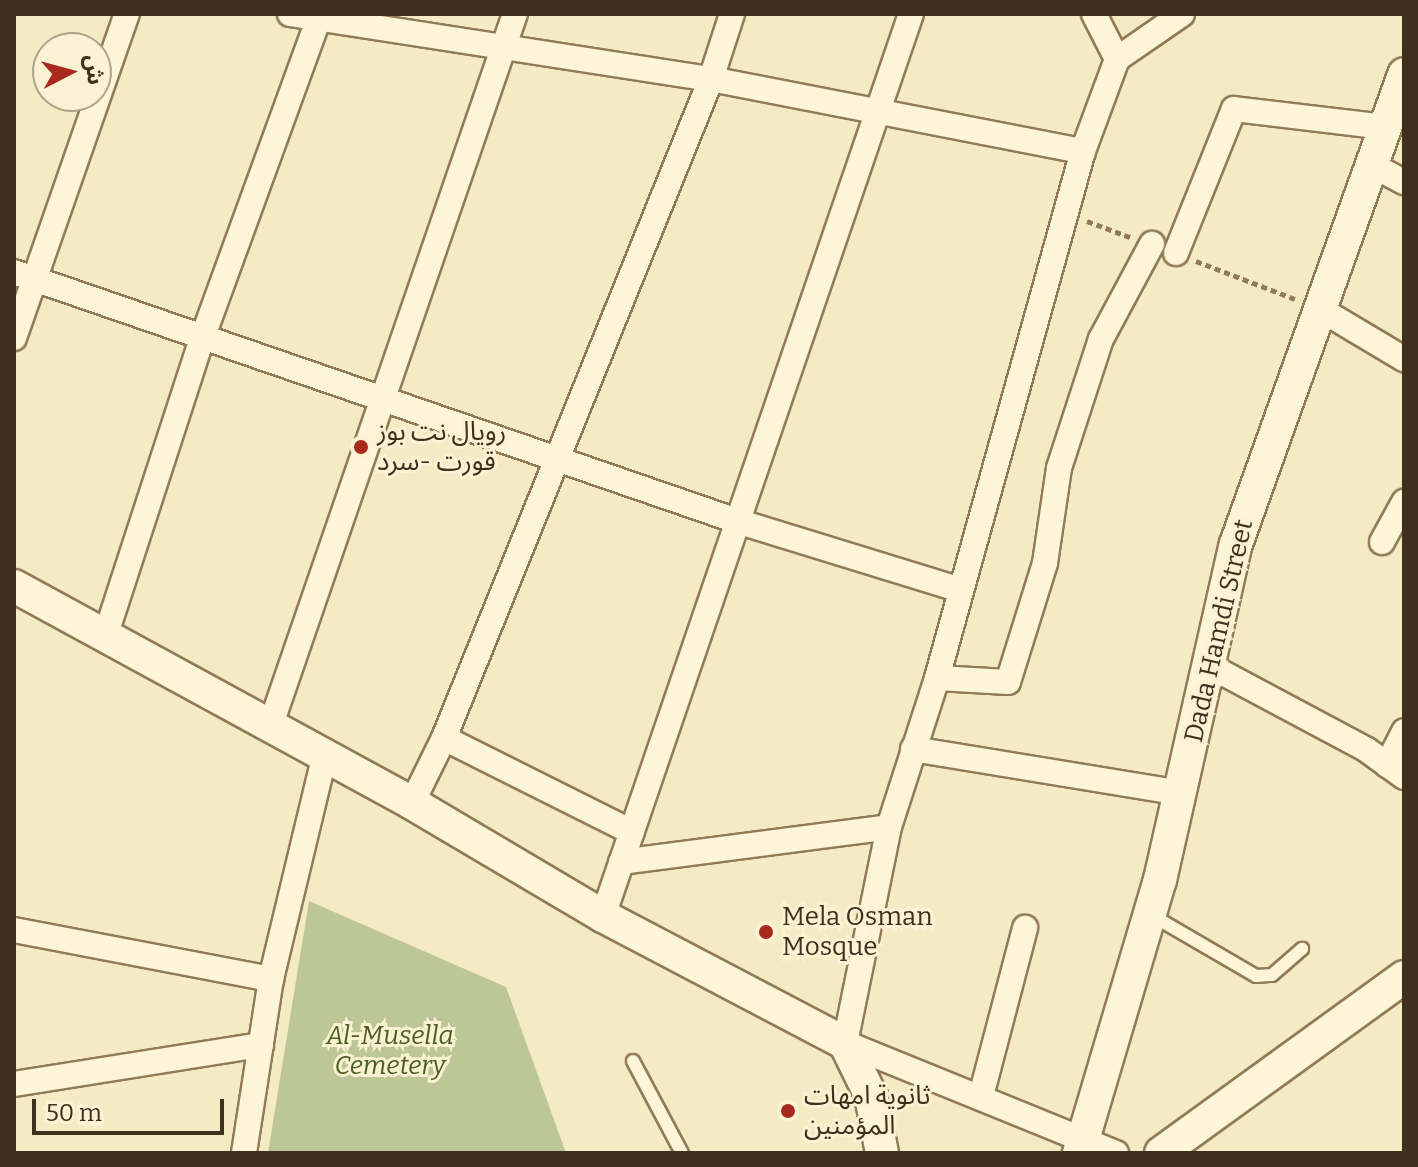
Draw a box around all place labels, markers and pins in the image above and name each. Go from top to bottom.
place label: رويال نت بوز قورت -سرد [377,416,506,478]
marker: رويال نت بوز قورت -سرد [352,438,370,456]
place label: Mela Osman Mosque [782,901,933,962]
marker: Mela Osman Mosque [757,923,775,941]
place label: ثانوية امهات المؤمنين [804,1080,931,1142]
marker: ثانوية امهات المؤمنين [779,1102,797,1120]

